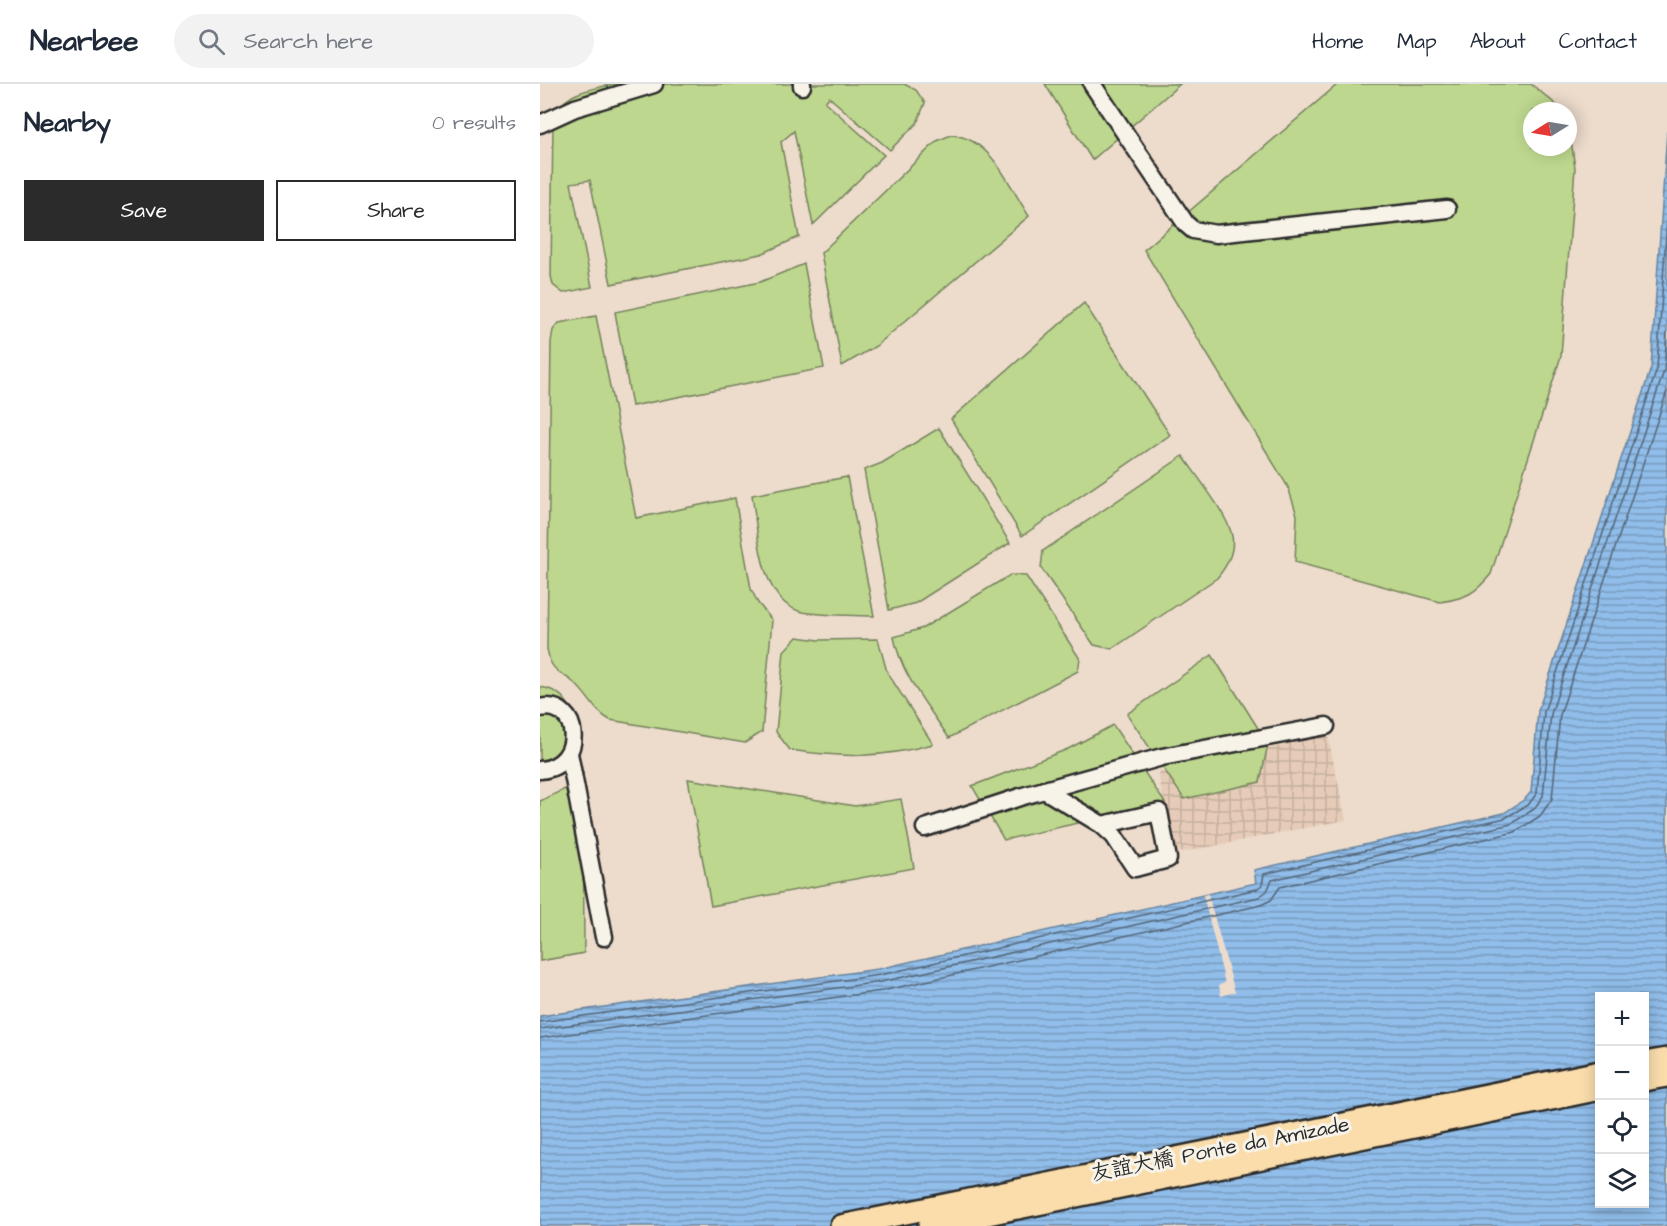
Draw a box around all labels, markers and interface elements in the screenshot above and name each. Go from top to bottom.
search box [174,14,594,68]
text: Nearbee [30,22,138,61]
icon: search [195,25,228,58]
text: Search here [243,26,373,57]
text: Home [1312,27,1364,56]
text: Map [1397,27,1437,56]
text: About [1470,27,1526,56]
text: Contact [1559,27,1637,56]
north arrow [1523,102,1577,156]
text: Nearby [24,105,111,141]
text: 0 results [432,109,516,137]
button: Save [24,180,264,241]
button: Share [276,180,516,241]
map controls [1595,992,1649,1208]
button: + [1595,992,1649,1046]
button: − [1595,1046,1649,1100]
button: locate [1595,1100,1649,1154]
street label: 友誼大橋 Ponte da Amizade [1088,1110,1352,1188]
button: layers [1595,1154,1649,1208]

